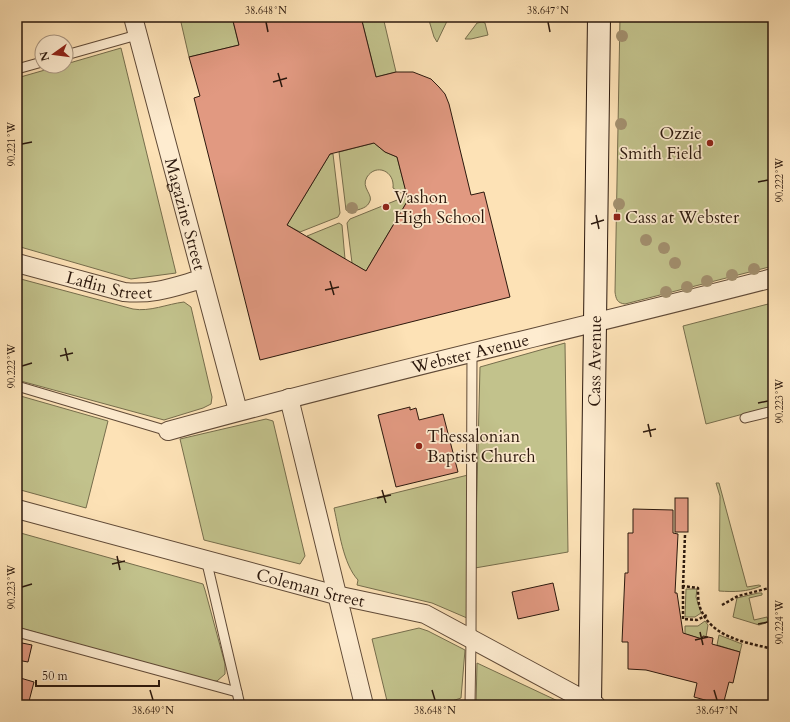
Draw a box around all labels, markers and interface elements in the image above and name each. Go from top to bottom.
text: 38.648°N [245,4,287,18]
text: 38.647°N [527,4,569,18]
north arrow [34,34,74,74]
text: N [36,49,53,63]
text: 90.221°W [5,121,19,166]
place label: Ozzie Smith Field [619,122,702,165]
marker: Ozzie Smith Field [705,138,715,148]
street label: Magazine Street [160,155,212,274]
text: 90.222°W [773,157,787,202]
place label: Vashon High School [394,186,485,229]
marker: Vashon High School [381,202,391,212]
place label: Cass at Webster [625,206,740,229]
marker: Cass at Webster [612,212,622,222]
street label: Laflin Street [64,265,154,304]
street label: Cass Avenue [582,315,607,407]
street label: Webster Avenue [408,328,531,379]
text: 90.222°W [5,343,19,388]
text: 90.223°W [773,378,787,423]
place label: Thessalonian Baptist Church [427,425,536,468]
marker: Thessalonian Baptist Church [414,441,424,451]
street label: Coleman Street [254,563,368,612]
text: 90.223°W [5,564,19,609]
text: 90.224°W [773,599,787,644]
scale bar [36,662,159,688]
text: 50 m [42,668,69,684]
text: 38.649°N [132,704,174,718]
text: 38.648°N [414,704,456,718]
text: 38.647°N [696,704,738,718]

